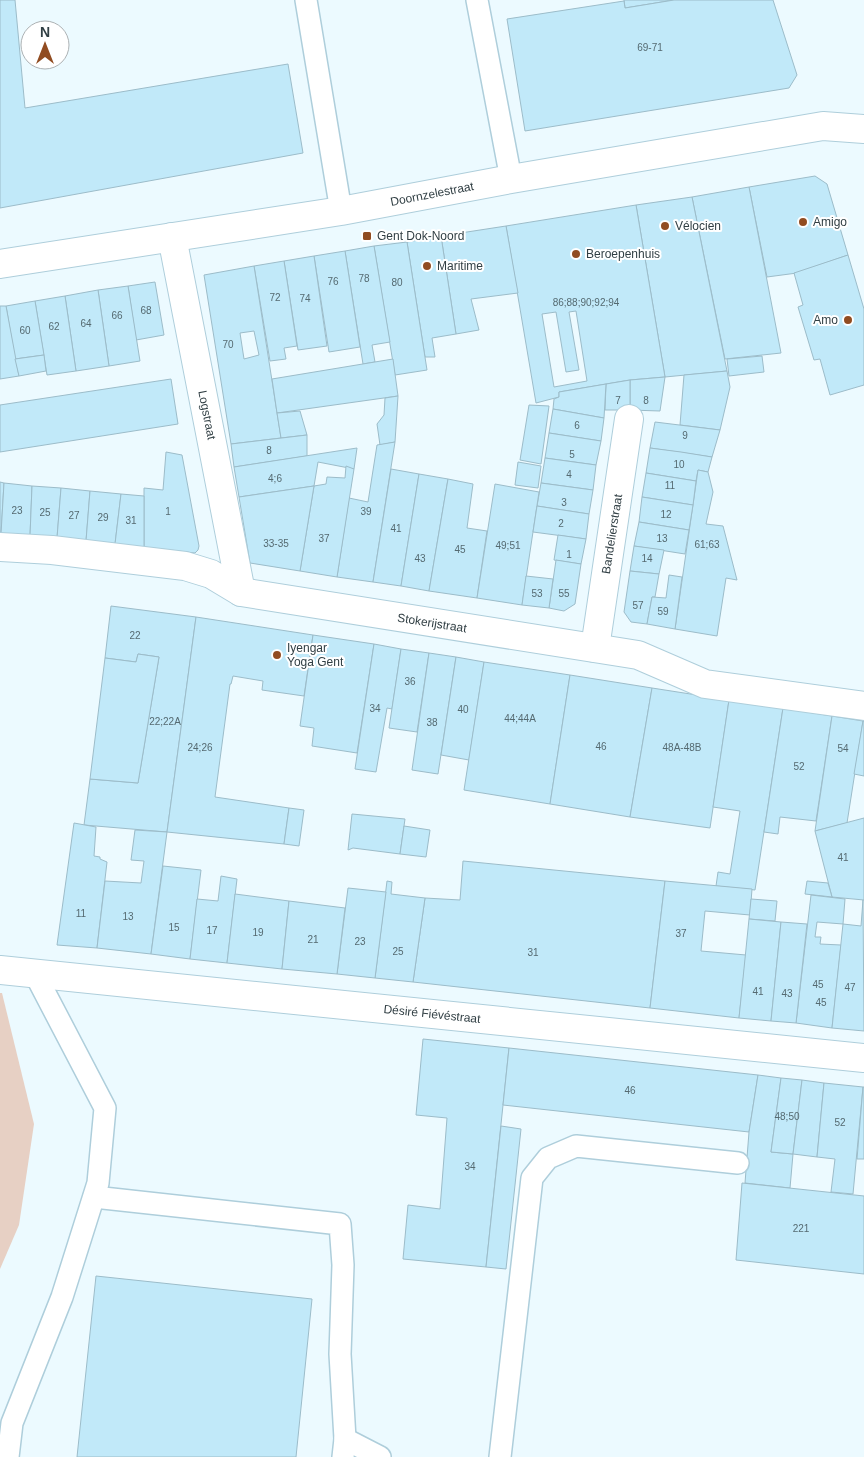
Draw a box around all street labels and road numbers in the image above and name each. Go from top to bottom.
street label: Doornzelestraat [389,179,476,209]
street label: Logstraat [195,389,219,442]
street label: Bandelierstraat [599,492,625,575]
street label: Stokerijstraat [396,611,468,635]
street label: Désiré Fiévéstraat [383,1002,482,1026]

